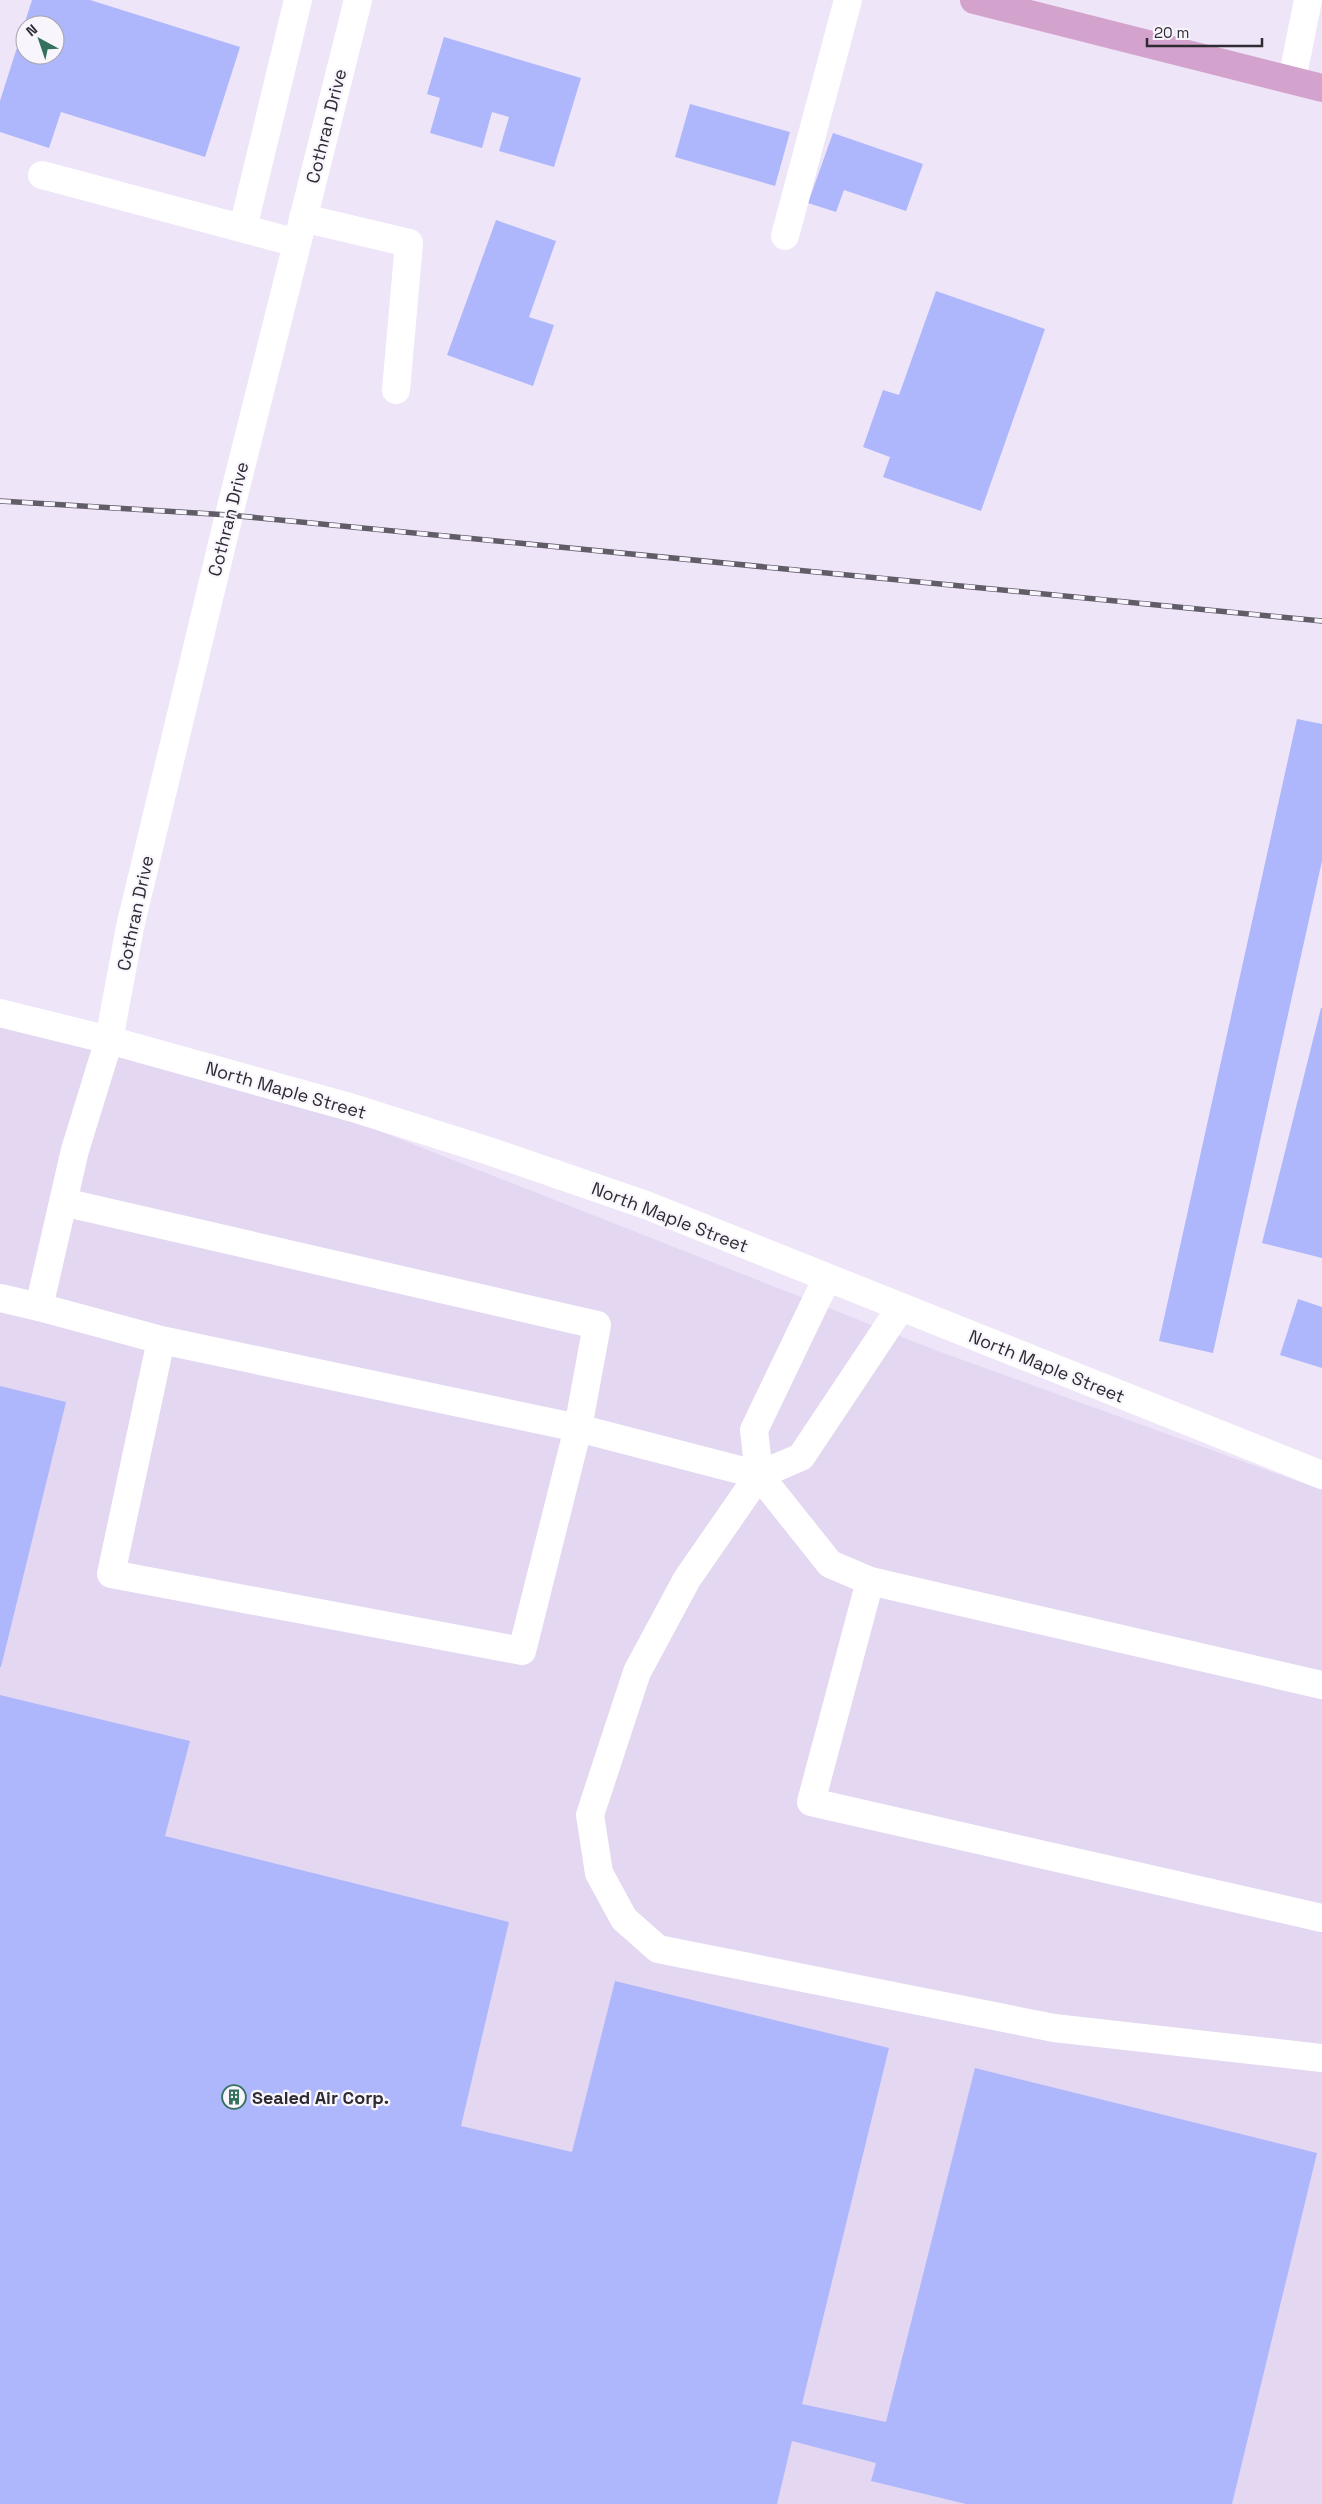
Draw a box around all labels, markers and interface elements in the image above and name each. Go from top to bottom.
north arrow [15,15,65,65]
scale bar [1147,15,1262,47]
text: N [22,20,41,40]
text: 20 m [1154,23,1189,42]
street label: Cothran Drive [301,66,351,186]
street label: Cothran Drive [203,459,253,579]
street label: Cothran Drive [112,853,158,973]
street label: North Maple Street [203,1056,369,1124]
street label: North Maple Street [588,1177,752,1257]
street label: North Maple Street [966,1324,1128,1408]
building icon: Sealed Air Corp. [221,2084,247,2110]
place label: Sealed Air Corp. [252,2086,389,2109]

